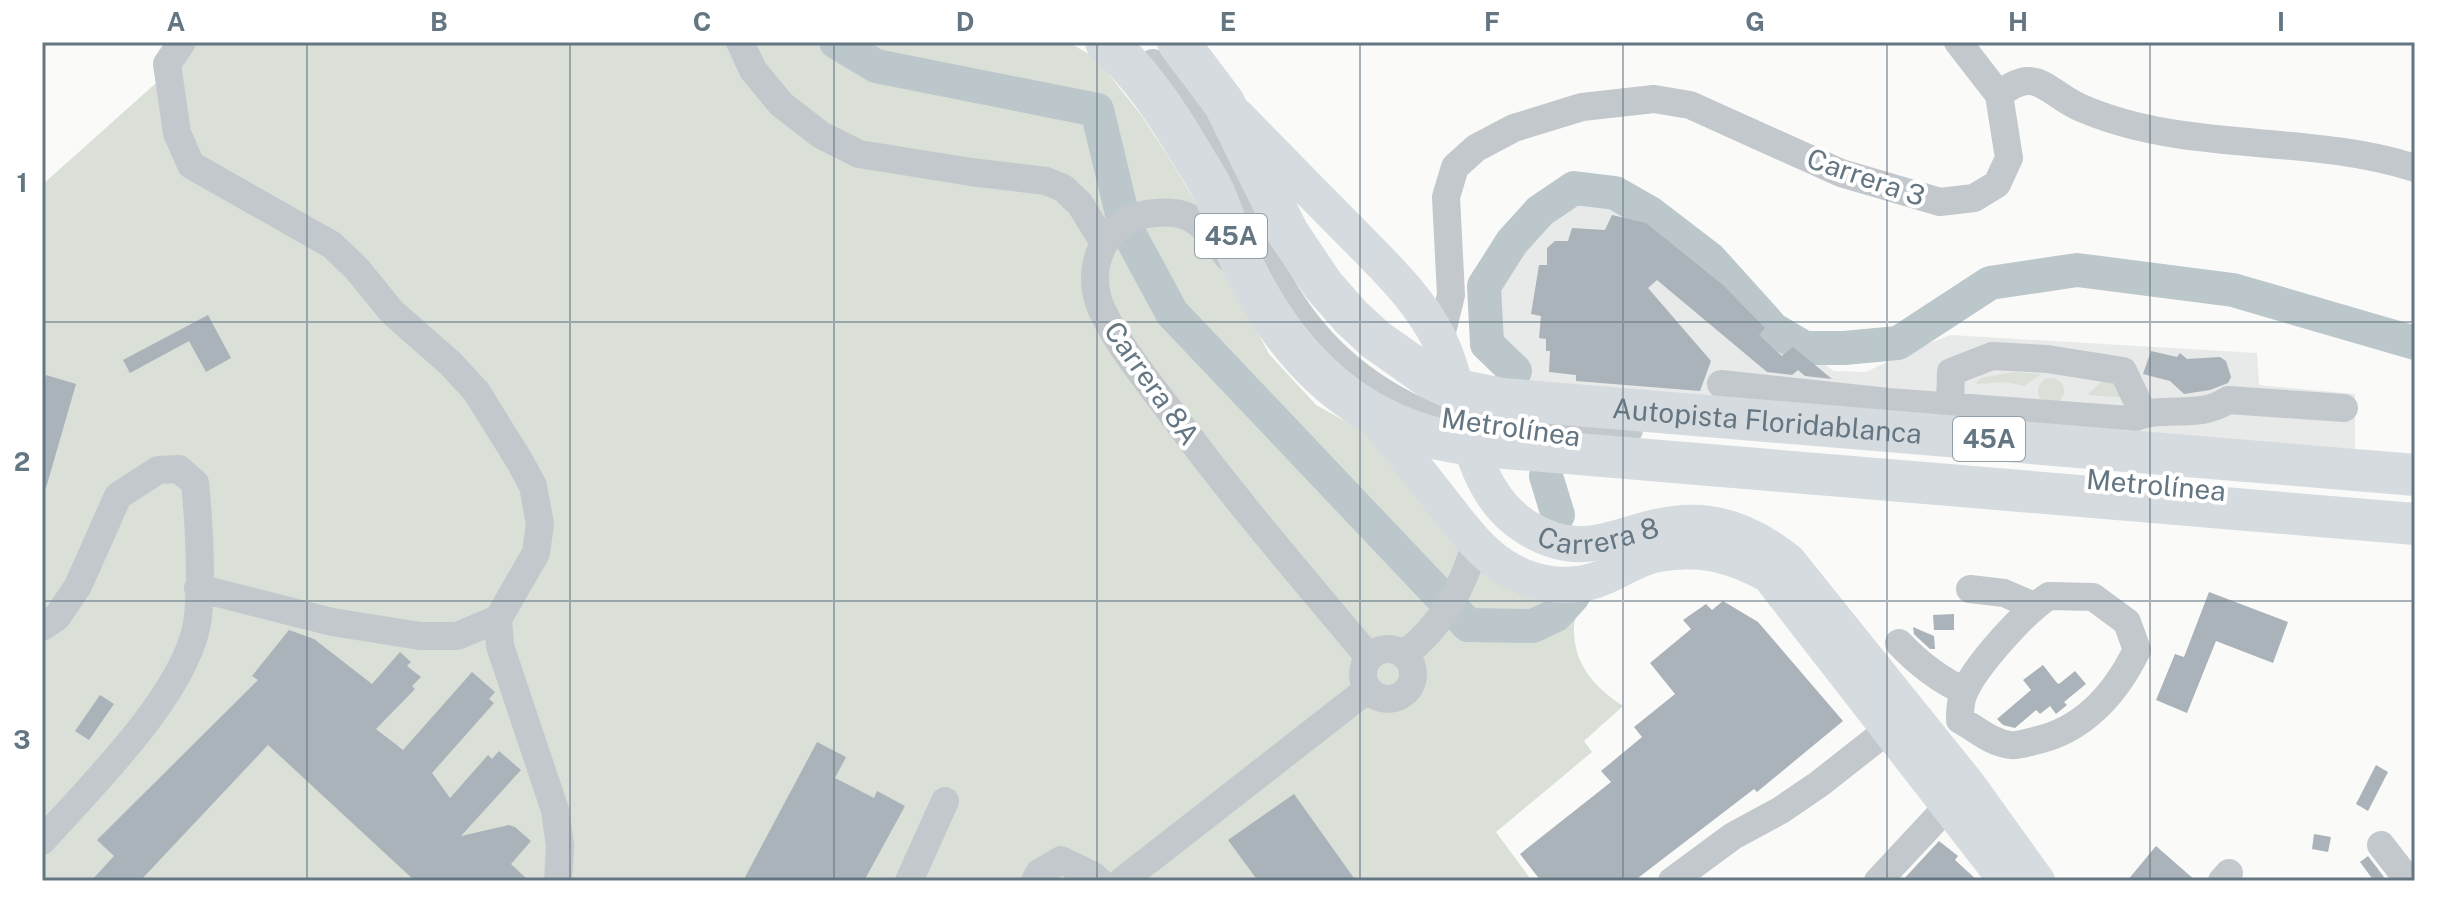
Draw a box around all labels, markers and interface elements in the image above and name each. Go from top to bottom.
text: A [167,6,186,37]
text: B [430,6,448,37]
text: C [693,6,711,37]
text: D [956,6,974,37]
text: E [1220,6,1236,37]
text: F [1484,6,1500,37]
text: G [1745,6,1765,37]
text: H [2008,6,2028,37]
text: I [2277,6,2285,37]
street label: Carrera 3 [1803,141,1929,212]
text: 1 [16,167,28,198]
road number: 45A [1195,214,1267,258]
street label: Carrera 8A [1098,315,1207,451]
street label: Autopista Floridablanca [1611,391,1923,450]
street label: Metrolínea [1440,400,1583,453]
road number: 45A [1953,417,2025,461]
text: 2 [14,446,30,477]
street label: Metrolínea [2085,462,2227,507]
street label: Carrera 8 [1533,510,1662,560]
text: 3 [13,724,31,755]

